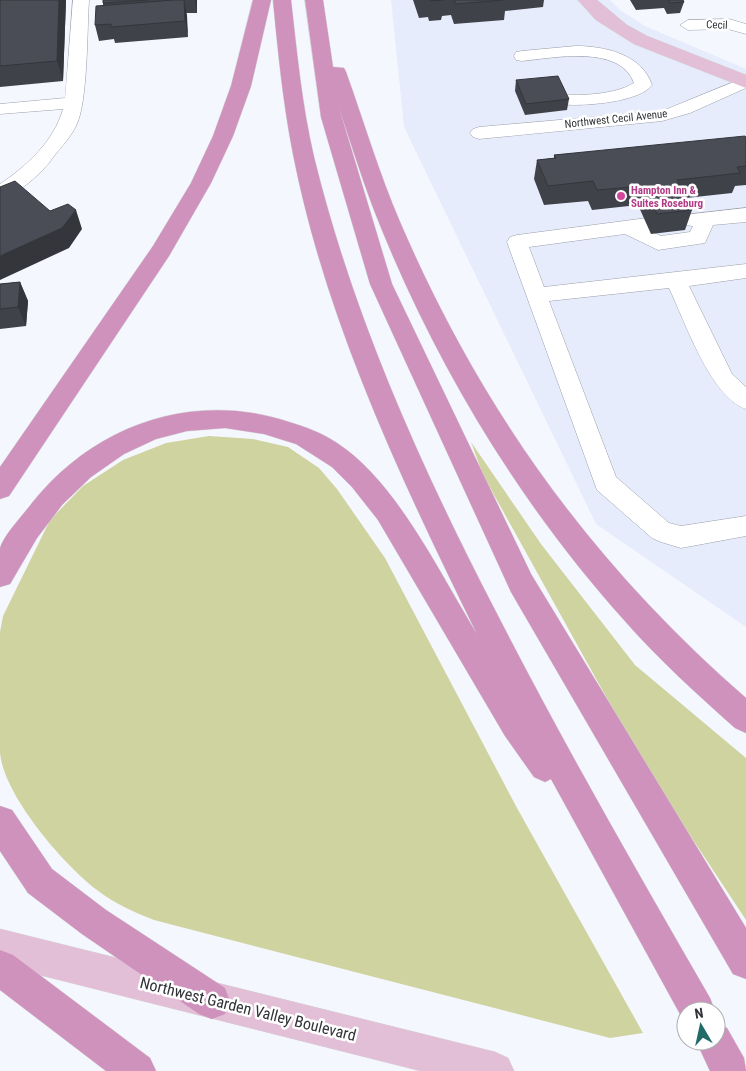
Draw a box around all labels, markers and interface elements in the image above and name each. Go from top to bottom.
street label: Cecil [706,18,728,32]
street label: Northwest Cecil Avenue [564,107,668,131]
place label: Hampton Inn & Suites Roseburg [631,184,703,210]
marker: Hampton Inn & Suites Roseburg [615,190,627,202]
street label: Northwest Garden Valley Boulevard [138,973,358,1045]
north arrow [676,1001,726,1051]
text: N [693,1005,704,1022]

